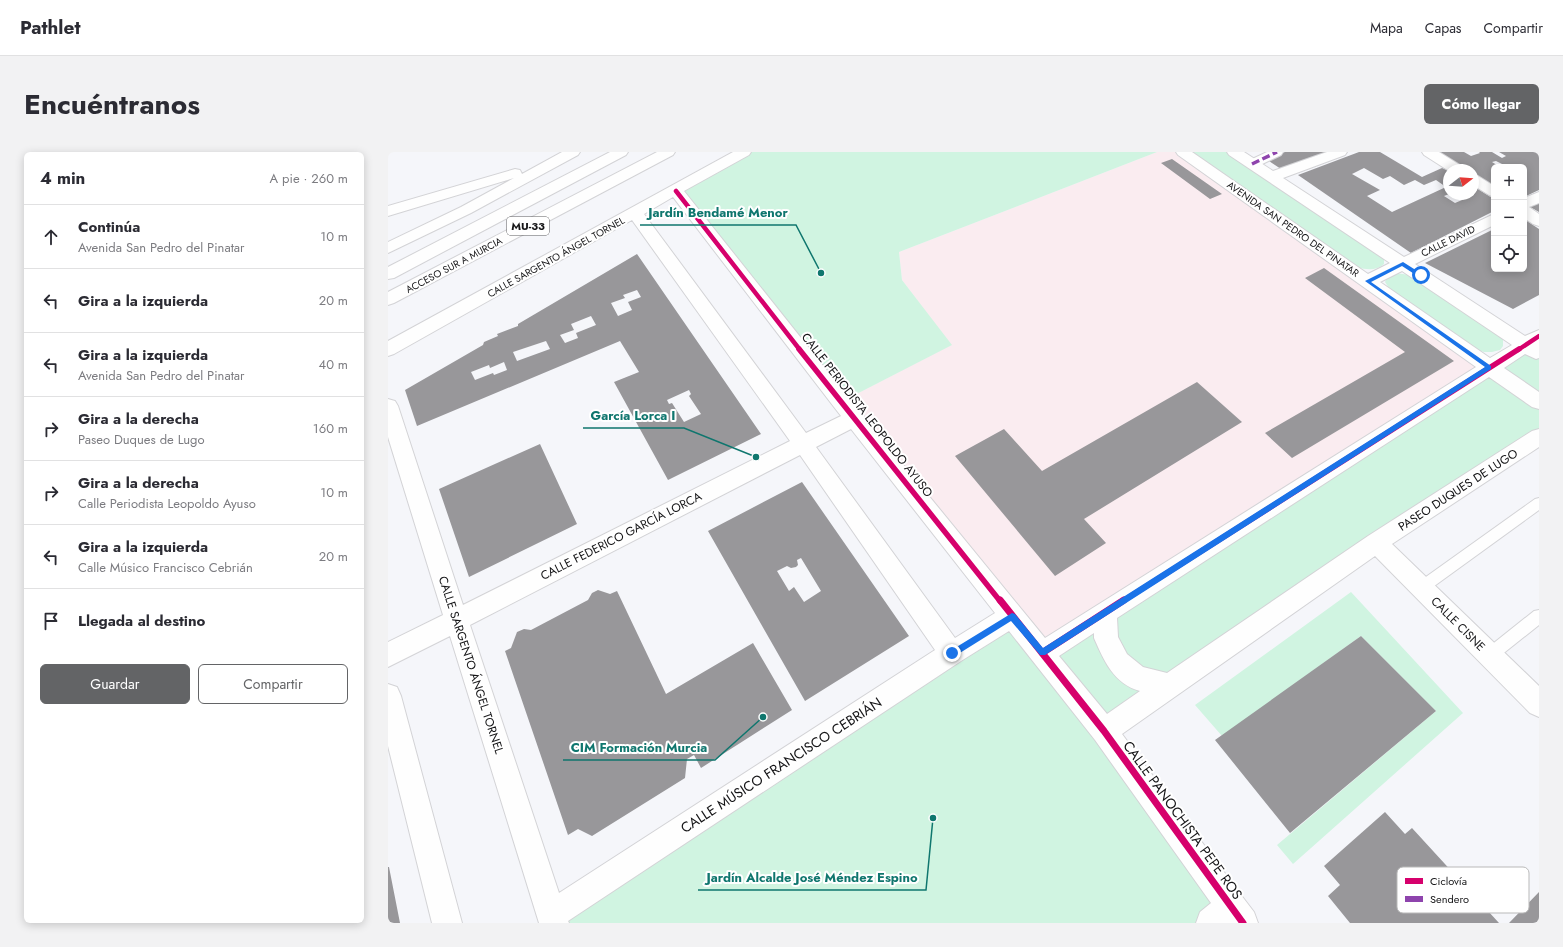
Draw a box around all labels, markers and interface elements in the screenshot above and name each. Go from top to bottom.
text: Pathlet [20,14,80,41]
text: Mapa [1370,18,1403,38]
text: Capas [1425,18,1462,38]
text: Compartir [1484,18,1543,38]
text: Encuéntranos [24,84,200,125]
button: Cómo llegar [1424,84,1539,124]
north arrow [1443,164,1479,200]
map controls [1491,164,1527,272]
button: + [1491,164,1527,200]
text: 4 min [40,166,85,190]
text: A pie · 260 m [270,169,348,188]
street label: AVENIDA SAN PEDRO DEL PINATAR [1224,177,1362,281]
callout: Jardín Bendamé Menor [640,200,796,225]
button: − [1491,200,1527,236]
text: Jardín Bendamé Menor [645,203,789,222]
street label: CALLE SARGENTO ÁNGEL TORNEL [485,213,628,301]
text: Continúa [78,216,140,238]
road number: MU-33 [507,217,549,235]
street label: CALLE DAVID [1418,221,1478,261]
icon: ahead [40,226,62,248]
text: 10 m [320,227,348,246]
street label: ACCESO SUR A MURCIA [403,233,505,297]
button: locate [1491,236,1527,272]
text: Avenida San Pedro del Pinatar [78,238,245,257]
route start [1412,266,1430,284]
icon: left [40,290,62,312]
text: Gira a la izquierda [78,290,208,312]
text: 20 m [319,291,348,310]
street label: CALLE PERIODISTA LEOPOLDO AYUSO [797,329,937,501]
text: Gira a la izquierda [78,344,208,366]
icon: left [40,354,62,376]
text: 40 m [319,355,348,374]
text: Avenida San Pedro del Pinatar [78,366,245,385]
callout: García Lorca I [583,403,684,428]
text: García Lorca I [591,406,675,425]
text: Gira a la derecha [78,408,199,430]
icon: right [40,418,62,440]
text: 160 m [313,419,348,438]
text: Paseo Duques de Lugo [78,430,205,449]
street label: PASEO DUQUES DE LUGO [1395,444,1521,536]
text: Gira a la derecha [78,472,199,494]
icon: right [40,482,62,504]
text: 10 m [320,483,348,502]
street label: CALLE FEDERICO GARCÍA LORCA [537,487,705,585]
text: Calle Periodista Leopoldo Ayuso [78,494,256,513]
text: Gira a la izquierda [78,536,208,558]
icon: left [40,546,62,568]
text: 20 m [319,547,348,566]
text: Calle Músico Francisco Cebrián [78,558,253,577]
street label: CALLE SARGENTO ÁNGEL TORNEL [434,574,508,757]
street label: CALLE CISNE [1427,593,1489,655]
icon: arrive [40,610,62,632]
text: Llegada al destino [78,610,205,632]
route end [943,644,961,662]
button: Guardar [40,664,190,704]
button: Compartir [198,664,348,704]
street label: CALLE MÚSICO FRANCISCO CEBRIÁN [677,692,885,838]
callout: CIM Formación Murcia [563,735,715,760]
street label: CALLE PANOCHISTA PEPE ROS [1119,737,1248,904]
text: CIM Formación Murcia [571,738,707,757]
callout: Jardín Alcalde José Méndez Espino [698,865,926,890]
legend [1397,867,1529,913]
text: Jardín Alcalde José Méndez Espino [703,868,918,887]
text: Ciclovía [1430,873,1467,889]
text: Sendero [1430,891,1469,907]

